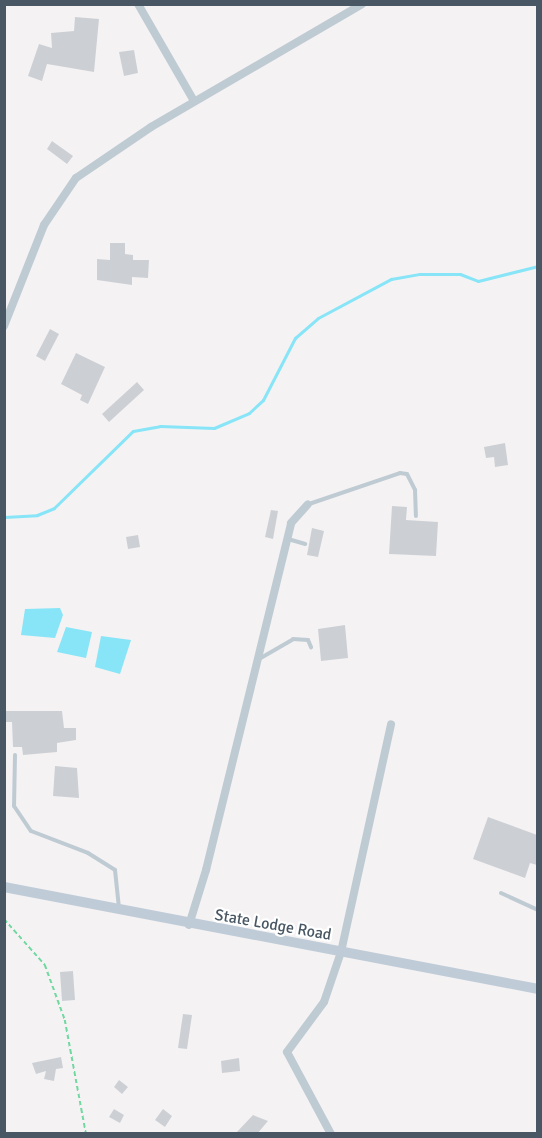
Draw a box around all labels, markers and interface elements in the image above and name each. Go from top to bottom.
street label: State Lodge Road [213,905,333,945]

